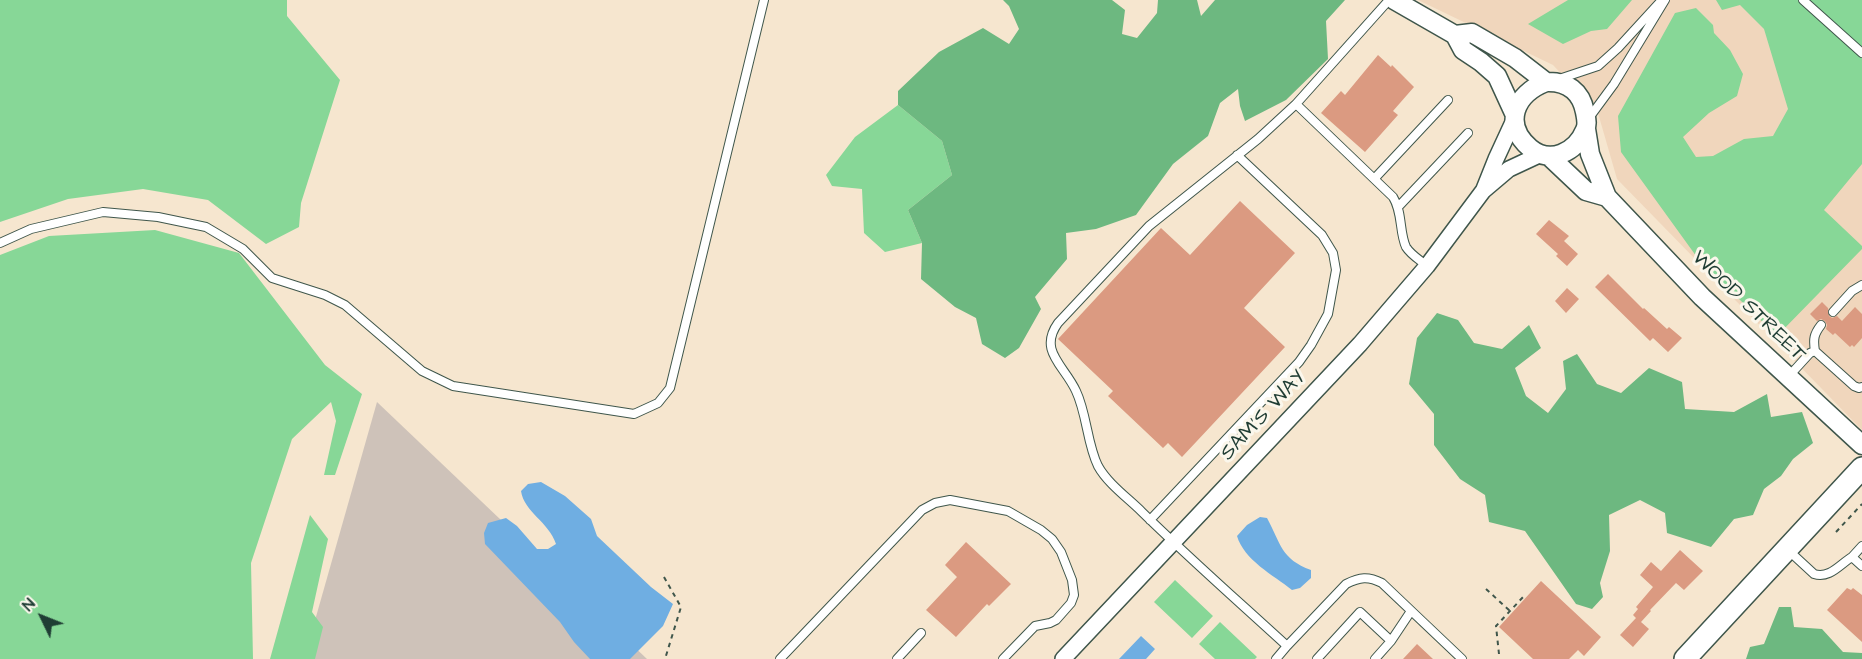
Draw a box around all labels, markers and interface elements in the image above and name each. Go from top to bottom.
street label: WOOD STREET [1686,246,1810,368]
street label: SAM'S WAY [1216,366,1312,466]
north arrow [12,587,72,647]
text: N [17,594,40,616]

